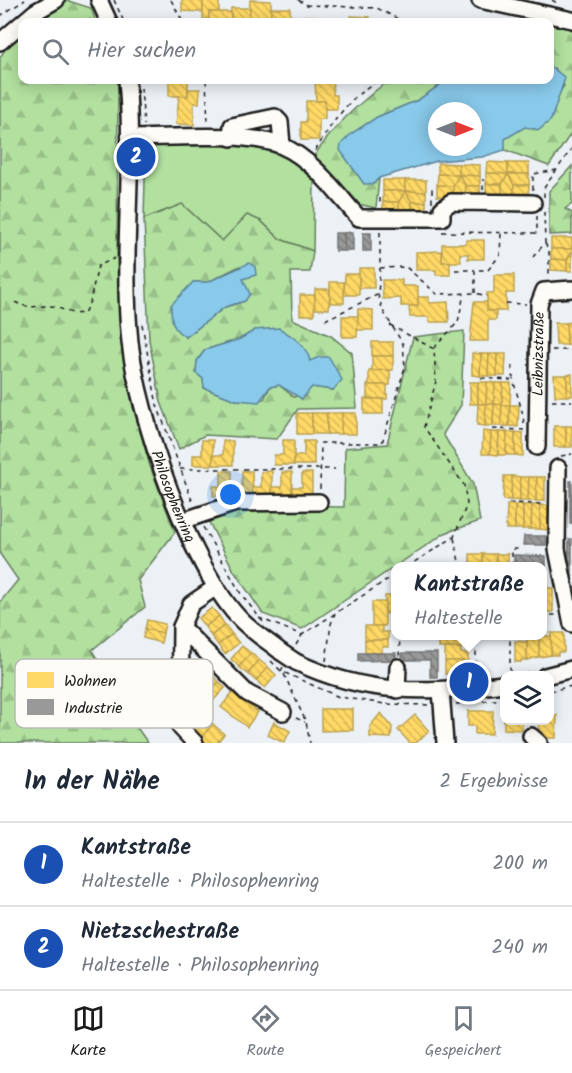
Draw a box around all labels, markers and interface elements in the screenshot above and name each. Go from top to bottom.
search box [18,18,554,84]
text: Hier suchen [87,34,196,69]
icon: search [39,35,72,68]
north arrow [428,102,482,156]
pin: 2 [116,134,156,180]
street label: Leibnizstraße [527,311,552,396]
street label: Philosophenring [144,448,201,547]
your location [216,480,245,509]
popup [391,562,547,640]
text: Kantstraße [414,568,524,603]
text: Haltestelle [414,603,503,635]
legend [15,659,213,728]
pin: 1 [450,660,488,704]
text: Wohnen [64,669,117,694]
map controls [500,671,554,725]
button: layers [500,671,554,725]
text: Industrie [64,696,122,721]
text: In der Nähe [24,761,160,803]
text: 2 Ergebnisse [440,766,548,798]
text: Kantstraße [81,831,191,866]
text: 1 [40,848,47,880]
text: 200 m [492,848,548,880]
text: Haltestelle · Philosophenring [81,866,320,898]
text: Nietzschestraße [81,915,239,950]
text: 2 [38,932,49,964]
text: 240 m [491,932,548,964]
text: Haltestelle · Philosophenring [81,950,320,982]
tab: Karte [70,1002,106,1063]
tab: Route [247,1002,284,1063]
tab: Gespeichert [425,1002,502,1063]

